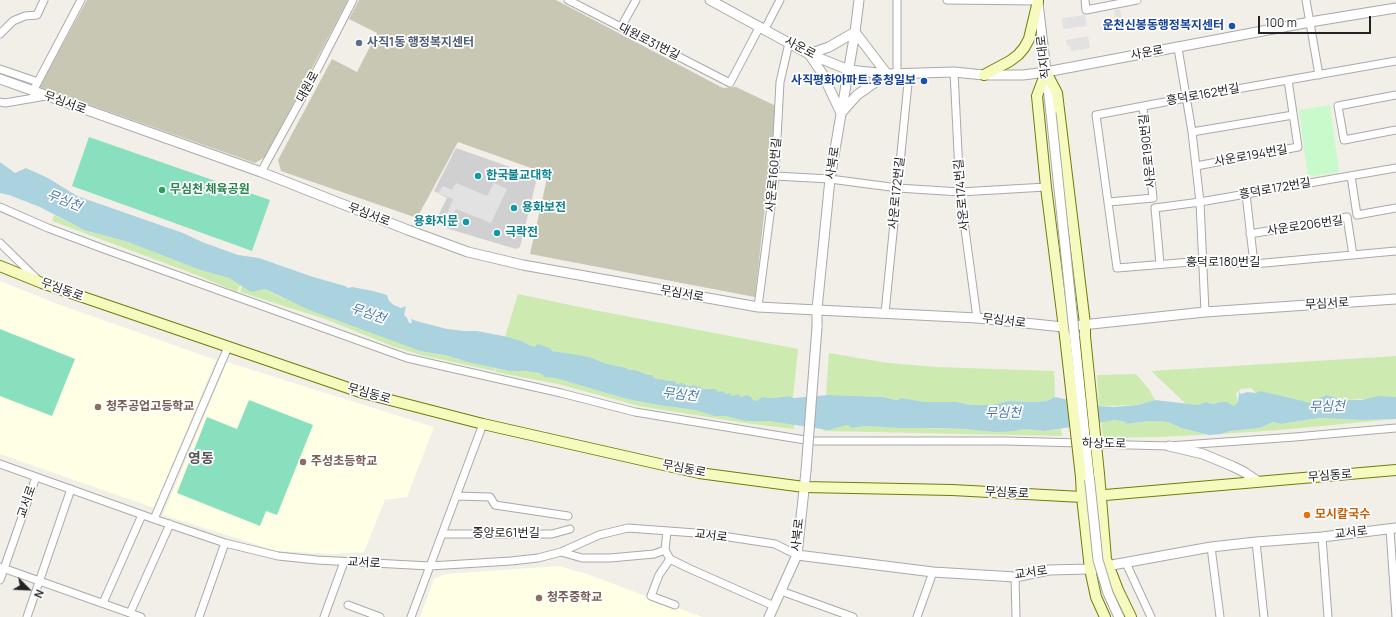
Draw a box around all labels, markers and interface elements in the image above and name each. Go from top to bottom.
scale bar [1260,8,1373,34]
text: 100 m [1265,14,1297,31]
place label: 운천신봉동행정복지센터 [1103,19,1224,33]
street label: 대원로31번길 [616,20,682,64]
marker: 운천신봉동행정복지센터 [1227,21,1237,31]
street label: 사운로 [782,34,818,62]
street label: 직지대로 [1034,34,1054,80]
place label: 사직1동 행정복지센터 [367,36,474,50]
marker: 사직1동 행정복지센터 [354,38,364,48]
street label: 사운로 [1129,43,1165,63]
street label: 대원로 [294,69,322,105]
place label: 사직평화아파트.충청일보 [791,74,916,88]
marker: 사직평화아파트.충청일보 [919,76,929,86]
street label: 흥덕로162번길 [1165,81,1241,109]
street label: 무심서로 [42,89,88,117]
street label: 사운로190번길 [1137,113,1159,189]
street label: 사운로160번길 [764,137,784,213]
street label: 사운로194번길 [1213,142,1289,170]
street label: 사북로 [823,146,843,180]
street label: 사운로172번길 [886,156,908,230]
street label: 사운로174번길 [952,158,972,232]
place label: 한국불교대학 [486,169,552,183]
marker: 한국불교대학 [473,171,483,181]
street label: 흥덕로172번길 [1238,176,1312,202]
place label: 무심천 체육공원 [170,183,250,197]
marker: 무심천 체육공원 [157,185,167,195]
water label: 무심천 [44,187,84,215]
street label: 무심서로 [346,200,392,230]
place label: 용화보전 [522,201,566,215]
marker: 용화보전 [509,203,519,213]
street label: 사운로206번길 [1266,214,1344,238]
place label: 용화지문 [414,215,458,229]
marker: 용화지문 [461,217,471,227]
place label: 극락전 [505,226,538,240]
marker: 극락전 [492,228,502,238]
street label: 흥덕로180번길 [1186,256,1260,270]
street label: 무심동로 [39,276,85,304]
street label: 무심서로 [659,283,705,305]
street label: 무심서로 [1305,296,1349,312]
water label: 무심천 [348,301,388,327]
street label: 무심서로 [981,311,1027,331]
street label: 무심동로 [346,381,392,407]
water label: 무심천 [661,385,699,405]
water label: 무심천 [1309,399,1345,415]
place label: 청주공업고등학교 [106,400,194,414]
marker: 청주공업고등학교 [93,402,103,412]
water label: 무심천 [985,405,1021,421]
street label: 하상도로 [1082,436,1126,452]
district label: 영동 [188,451,214,467]
place label: 주성초등학교 [311,455,377,469]
marker: 주성초등학교 [298,457,308,467]
street label: 무심동로 [661,458,707,480]
street label: 무심동로 [1307,467,1353,485]
street label: 교서로 [15,484,39,520]
street label: 무심동로 [985,485,1029,501]
place label: 모시칼국수 [1315,508,1370,522]
marker: 모시칼국수 [1302,510,1312,520]
street label: 사북로 [789,518,807,552]
street label: 교서로 [1334,524,1368,542]
street label: 중앙로61번길 [472,527,540,541]
street label: 교서로 [694,527,728,545]
street label: 교서로 [347,555,381,571]
street label: 교서로 [1014,564,1048,582]
north arrow [8,569,48,609]
text: N [31,587,48,601]
place label: 청주중학교 [547,591,602,605]
marker: 청주중학교 [534,593,544,603]

